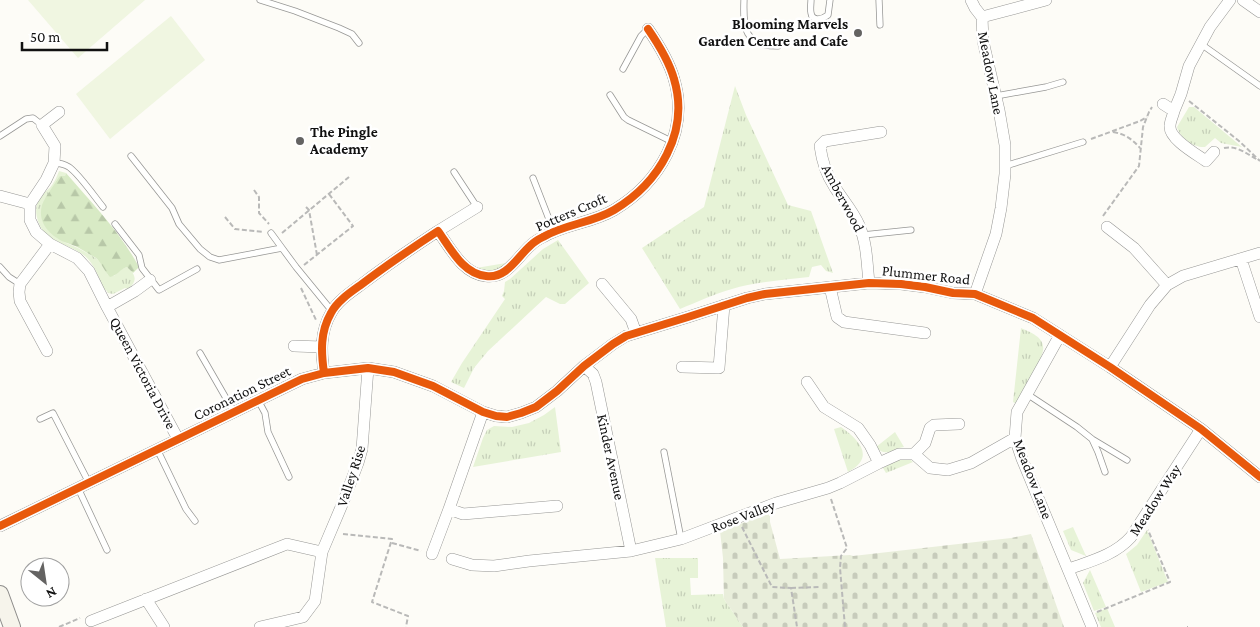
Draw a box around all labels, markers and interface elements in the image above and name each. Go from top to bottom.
place label: Blooming Marvels Garden Centre and Cafe [698,16,848,49]
scale bar [22,20,108,52]
marker: Blooming Marvels Garden Centre and Cafe [852,27,864,39]
text: 50 m [30,29,60,45]
street label: Meadow Lane [975,30,1007,116]
place label: The Pingle Academy [309,124,378,157]
marker: The Pingle Academy [294,135,306,147]
street label: Amberwood [819,162,867,234]
street label: Potters Croft [533,189,610,234]
street label: Plummer Road [881,262,971,288]
street label: Queen Victoria Drive [107,314,179,432]
street label: Coronation Street [191,362,294,423]
street label: Kinder Avenue [594,413,628,502]
street label: Meadow Lane [1010,437,1056,522]
street label: Valley Rise [334,443,370,509]
street label: Meadow Way [1126,461,1185,539]
street label: Rose Valley [709,496,778,536]
north arrow [20,557,70,607]
text: N [43,584,60,603]

